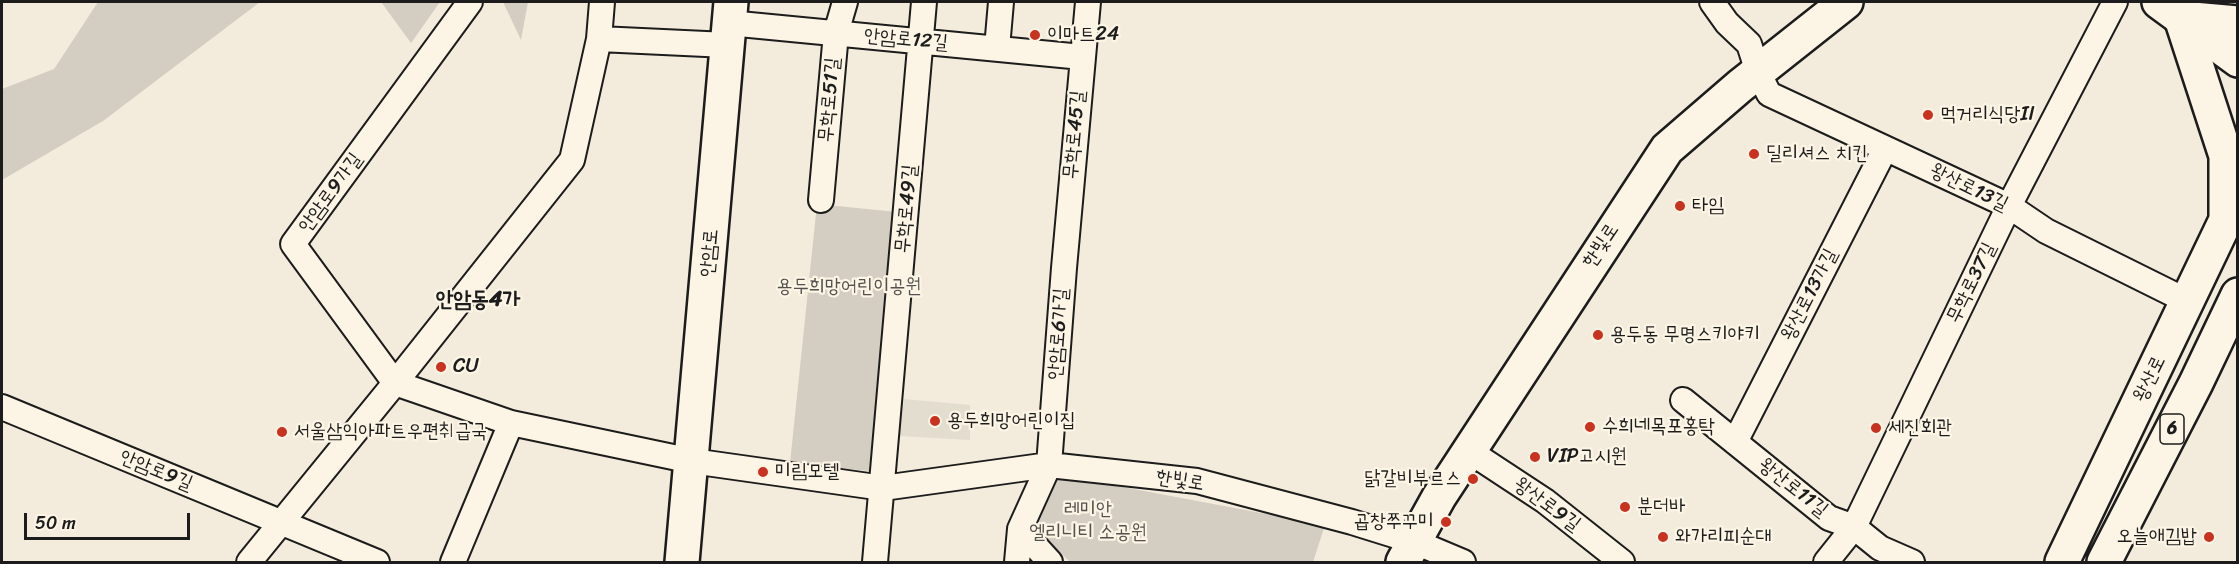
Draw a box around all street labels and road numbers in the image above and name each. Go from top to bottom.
street label: 안암로12길 [863,24,949,56]
street label: 무학로51길 [814,57,846,143]
street label: 무학로45길 [1059,90,1091,180]
street label: 안암로9가길 [294,148,368,238]
street label: 왕산로13길 [1926,159,2012,217]
street label: 무학로49길 [891,164,923,254]
street label: 한빛로 [1578,219,1624,273]
street label: 안암로 [696,228,724,278]
street label: 무학로37길 [1942,239,2002,327]
street label: 왕산로13가길 [1777,245,1843,345]
street label: 안암로6가길 [1044,287,1074,381]
street label: 왕산로 [2129,352,2171,406]
road number: 6 [2160,414,2184,444]
street label: 안암로9길 [116,446,196,496]
street label: 왕산로11길 [1753,453,1833,523]
street label: 한빛로 [1154,465,1206,497]
street label: 왕산로9길 [1509,473,1585,537]

